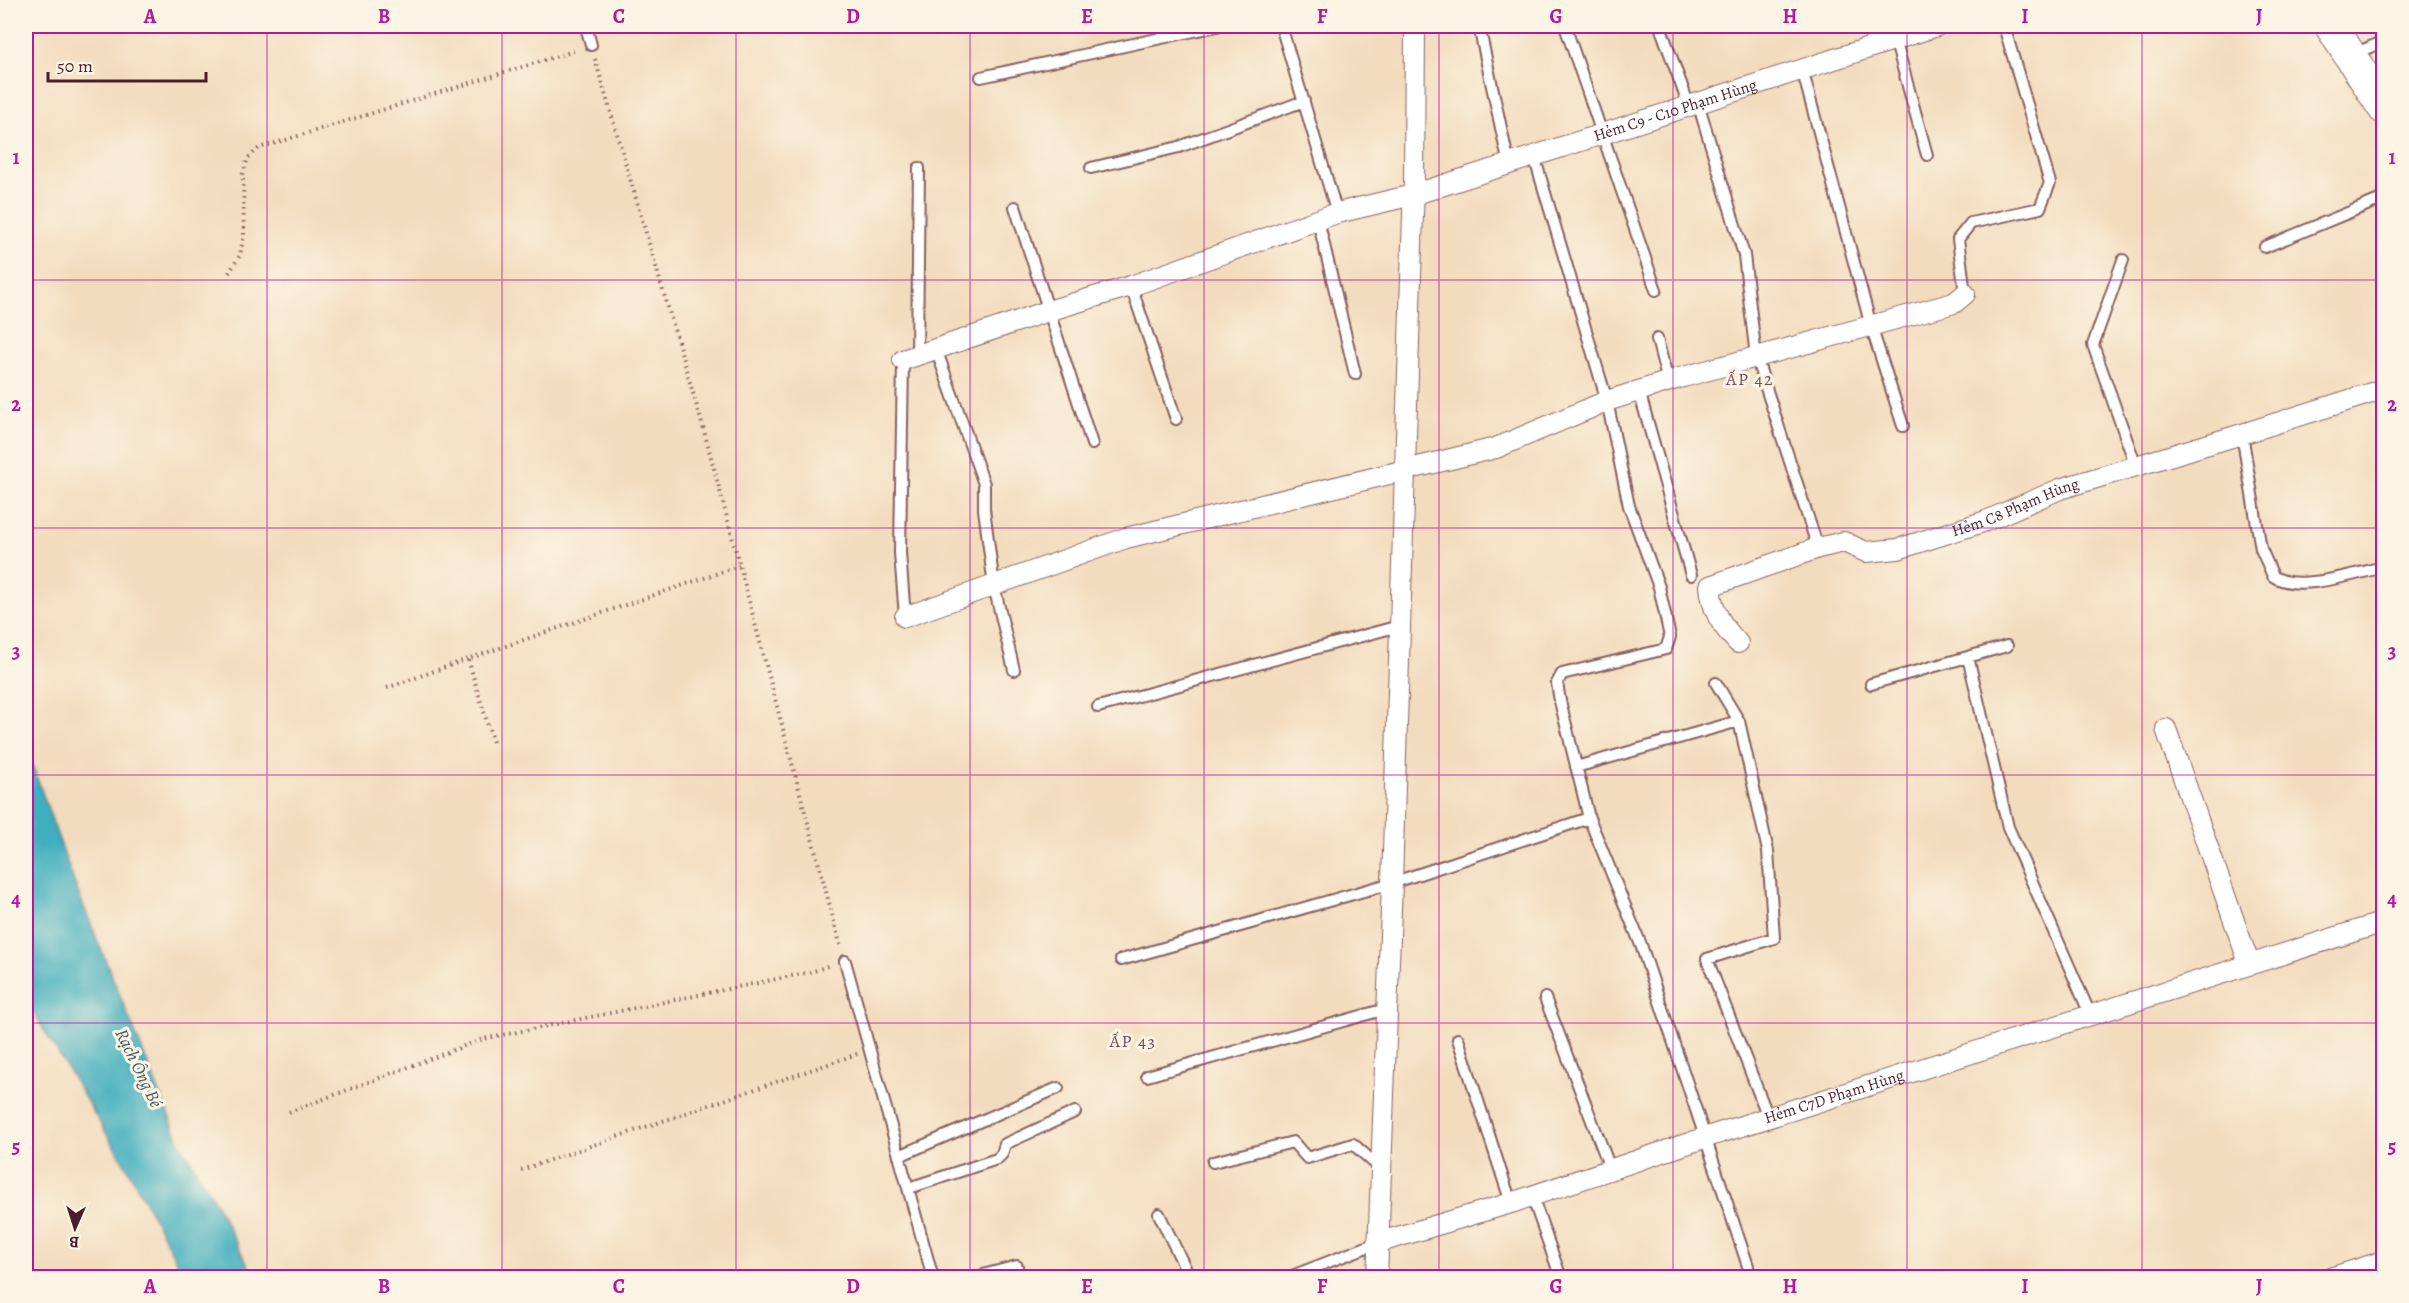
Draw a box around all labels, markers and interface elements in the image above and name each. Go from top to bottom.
text: A [143,3,157,30]
text: B [378,3,390,30]
text: C [613,3,625,30]
text: D [846,3,860,30]
text: E [1081,3,1093,30]
text: F [1317,3,1328,30]
text: G [1549,3,1563,30]
text: H [1783,3,1798,30]
text: I [2021,3,2029,30]
text: J [2256,3,2263,30]
scale bar [48,45,206,83]
text: 50 m [57,54,93,78]
street label: Hẻm C9 - C10 Phạm Hùng [1591,74,1760,147]
text: 1 [12,144,20,171]
text: 1 [2388,144,2396,171]
district label: ẤP 42 [1725,367,1774,391]
text: 2 [11,391,21,418]
text: 2 [2387,391,2397,418]
street label: Hẻm C8 Phạm Hùng [1949,473,2082,542]
text: 3 [12,638,20,665]
text: 3 [2388,638,2396,665]
text: 4 [11,886,21,913]
text: 4 [2387,886,2397,913]
water label: Rạch Ông Bé [110,1025,169,1112]
district label: ẤP 43 [1108,1029,1157,1053]
street label: Hẻm C7D Phạm Hùng [1761,1064,1907,1129]
text: 5 [12,1133,20,1160]
text: 5 [2388,1133,2396,1160]
north arrow [45,1198,105,1258]
text: B [69,1231,80,1253]
text: A [143,1273,157,1300]
text: B [378,1273,390,1300]
text: C [613,1273,625,1300]
text: D [846,1273,860,1300]
text: E [1081,1273,1093,1300]
text: F [1317,1273,1328,1300]
text: G [1549,1273,1563,1300]
text: H [1783,1273,1798,1300]
text: I [2021,1273,2029,1300]
text: J [2256,1273,2263,1300]

